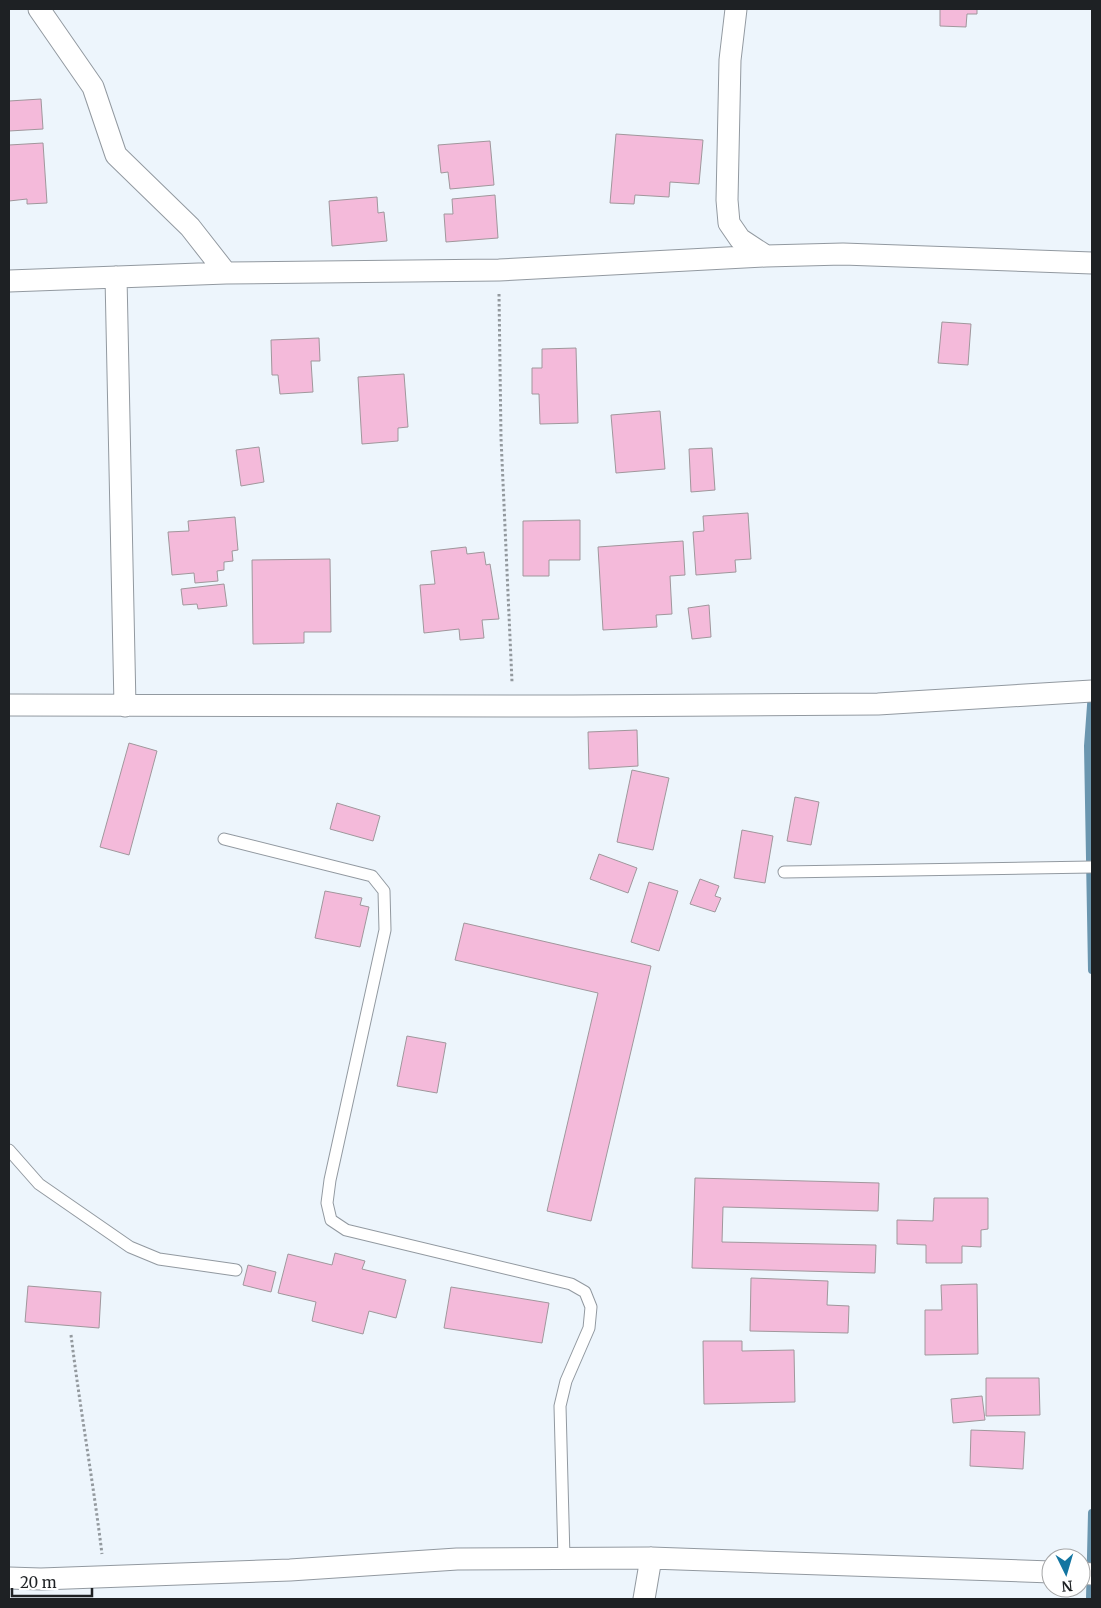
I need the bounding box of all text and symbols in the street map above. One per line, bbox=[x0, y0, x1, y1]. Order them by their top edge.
north arrow bbox=[1041, 1548, 1091, 1598]
scale bar bbox=[12, 1566, 92, 1598]
text: 20 m bbox=[20, 1573, 57, 1592]
text: N bbox=[1061, 1577, 1073, 1595]

